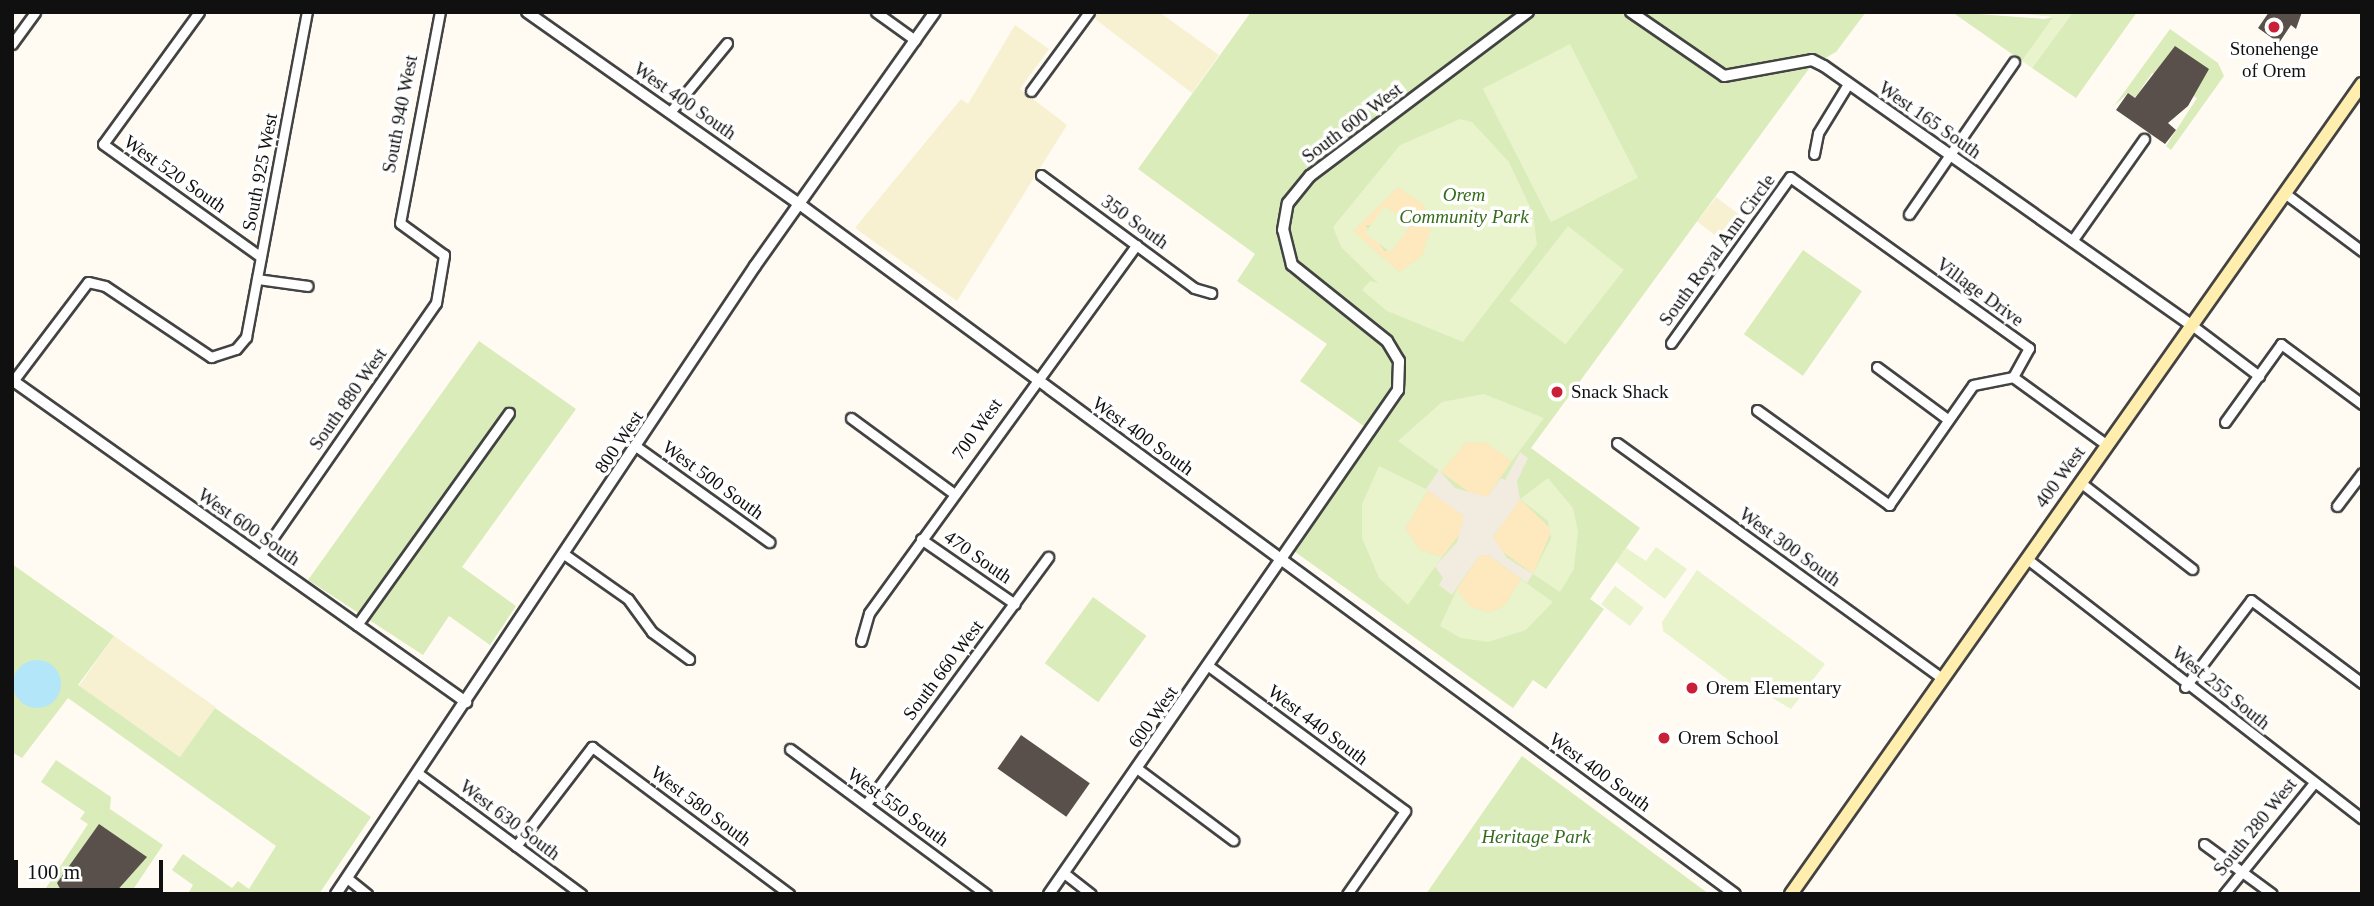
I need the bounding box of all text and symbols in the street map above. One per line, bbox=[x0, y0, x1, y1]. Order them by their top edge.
marker: Stonehenge of Orem bbox=[2266, 19, 2282, 35]
place label: Stonehenge of Orem bbox=[2230, 38, 2318, 82]
street label: South 940 West bbox=[377, 53, 423, 175]
street label: West 400 South bbox=[629, 57, 741, 145]
street label: West 165 South bbox=[1874, 76, 1986, 164]
street label: South 600 West bbox=[1297, 78, 1407, 168]
street label: South 925 West bbox=[237, 111, 283, 233]
street label: West 520 South bbox=[119, 130, 231, 218]
street label: South Royal Ann Circle bbox=[1654, 169, 1780, 331]
park label: Orem Community Park bbox=[1399, 184, 1529, 228]
street label: 350 South bbox=[1097, 190, 1173, 254]
street label: Village Drive bbox=[1932, 253, 2028, 331]
street label: South 880 West bbox=[304, 343, 392, 455]
place label: Snack Shack bbox=[1571, 381, 1669, 403]
marker: Snack Shack bbox=[1549, 384, 1565, 400]
street label: West 400 South bbox=[1088, 392, 1198, 480]
street label: 700 West bbox=[947, 394, 1007, 464]
street label: 800 West bbox=[590, 406, 648, 478]
street label: West 500 South bbox=[658, 436, 768, 524]
street label: 400 West bbox=[2030, 442, 2090, 512]
street label: West 600 South bbox=[193, 483, 305, 571]
street label: West 300 South bbox=[1735, 503, 1845, 591]
street label: 470 South bbox=[940, 525, 1016, 589]
street label: South 660 West bbox=[898, 615, 988, 725]
street label: West 255 South bbox=[2167, 641, 2275, 735]
place label: Orem Elementary bbox=[1706, 677, 1842, 699]
street label: West 440 South bbox=[1263, 680, 1373, 770]
marker: Orem Elementary bbox=[1684, 680, 1700, 696]
street label: 600 West bbox=[1123, 681, 1183, 753]
place label: Orem School bbox=[1678, 727, 1779, 749]
street label: West 400 South bbox=[1545, 728, 1655, 816]
marker: Orem School bbox=[1656, 730, 1672, 746]
street label: West 580 South bbox=[646, 761, 756, 851]
street label: West 550 South bbox=[843, 763, 953, 851]
street label: South 280 West bbox=[2208, 773, 2302, 881]
street label: West 630 South bbox=[455, 775, 565, 865]
park label: Heritage Park bbox=[1481, 826, 1591, 848]
scale bar bbox=[18, 846, 166, 890]
text: 100 m bbox=[27, 860, 80, 884]

